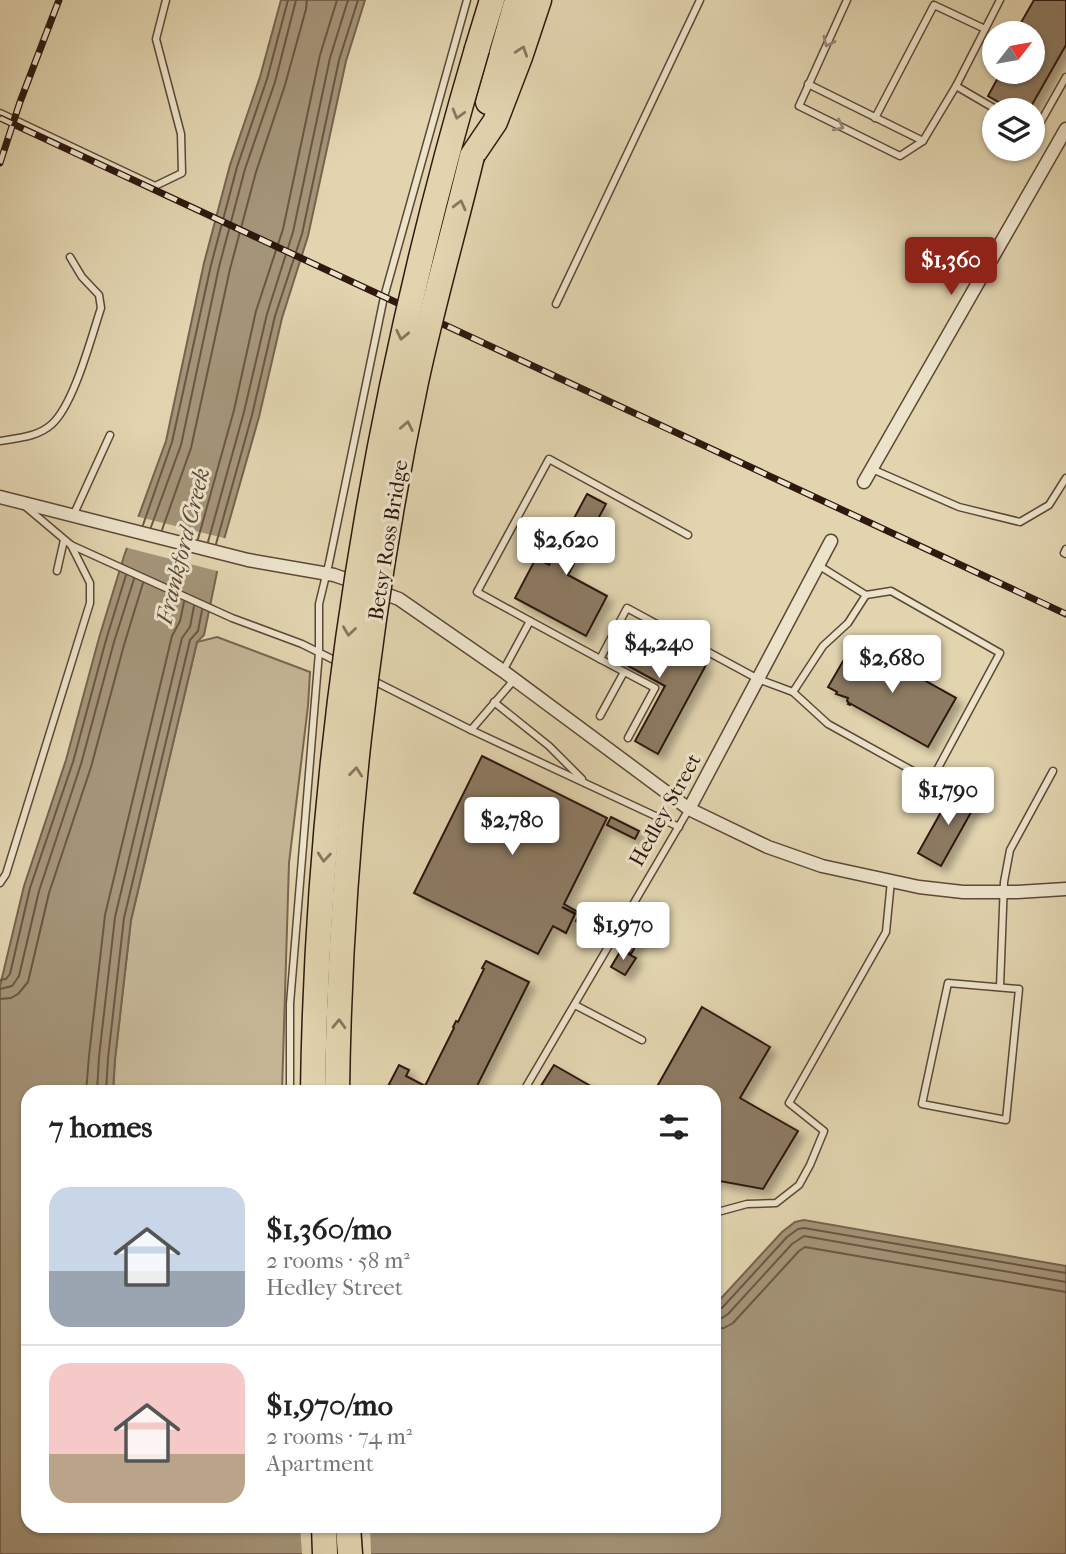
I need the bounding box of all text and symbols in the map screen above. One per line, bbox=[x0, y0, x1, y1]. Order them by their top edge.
north arrow bbox=[982, 21, 1045, 84]
map controls bbox=[982, 21, 1045, 161]
one-way arrow bbox=[822, 35, 836, 47]
one-way arrow bbox=[514, 45, 528, 57]
button: layers bbox=[982, 98, 1045, 161]
one-way arrow bbox=[451, 108, 466, 120]
one-way arrow bbox=[832, 117, 844, 131]
one-way arrow bbox=[452, 199, 466, 211]
pin: $1,360 bbox=[894, 238, 1008, 297]
text: $1,360 bbox=[921, 246, 981, 273]
one-way arrow bbox=[396, 329, 411, 341]
one-way arrow bbox=[399, 420, 414, 432]
street label: Betsy Ross Bridge bbox=[363, 458, 413, 622]
water label: Frankford Creek bbox=[150, 465, 215, 628]
pin: $2,620 bbox=[509, 518, 623, 577]
text: $2,620 bbox=[533, 526, 599, 553]
pin: $4,240 bbox=[602, 620, 716, 680]
one-way arrow bbox=[342, 625, 357, 637]
text: $4,240 bbox=[624, 629, 694, 656]
pin: $2,680 bbox=[835, 636, 949, 695]
text: $2,680 bbox=[859, 644, 925, 671]
street label: Hedley Street bbox=[624, 749, 706, 870]
one-way arrow bbox=[348, 767, 363, 778]
pin: $1,790 bbox=[891, 768, 1005, 827]
text: $1,790 bbox=[918, 776, 978, 803]
pin: $2,780 bbox=[455, 798, 569, 857]
text: $2,780 bbox=[480, 806, 544, 833]
one-way arrow bbox=[317, 852, 332, 863]
pin: $1,970 bbox=[566, 902, 680, 962]
text: $1,970 bbox=[593, 911, 653, 938]
one-way arrow bbox=[331, 1018, 346, 1029]
icon: filters bbox=[655, 1108, 693, 1146]
text: 7 homes bbox=[49, 1110, 152, 1145]
text: $1,360/mo bbox=[266, 1212, 392, 1247]
icon: home bbox=[105, 1215, 189, 1299]
text: 2 rooms · 58 m² bbox=[266, 1247, 410, 1274]
text: Hedley Street bbox=[266, 1274, 403, 1301]
text: $1,970/mo bbox=[266, 1388, 393, 1423]
icon: home bbox=[105, 1391, 189, 1475]
text: 2 rooms · 74 m² bbox=[266, 1423, 412, 1450]
text: Apartment bbox=[266, 1450, 374, 1477]

